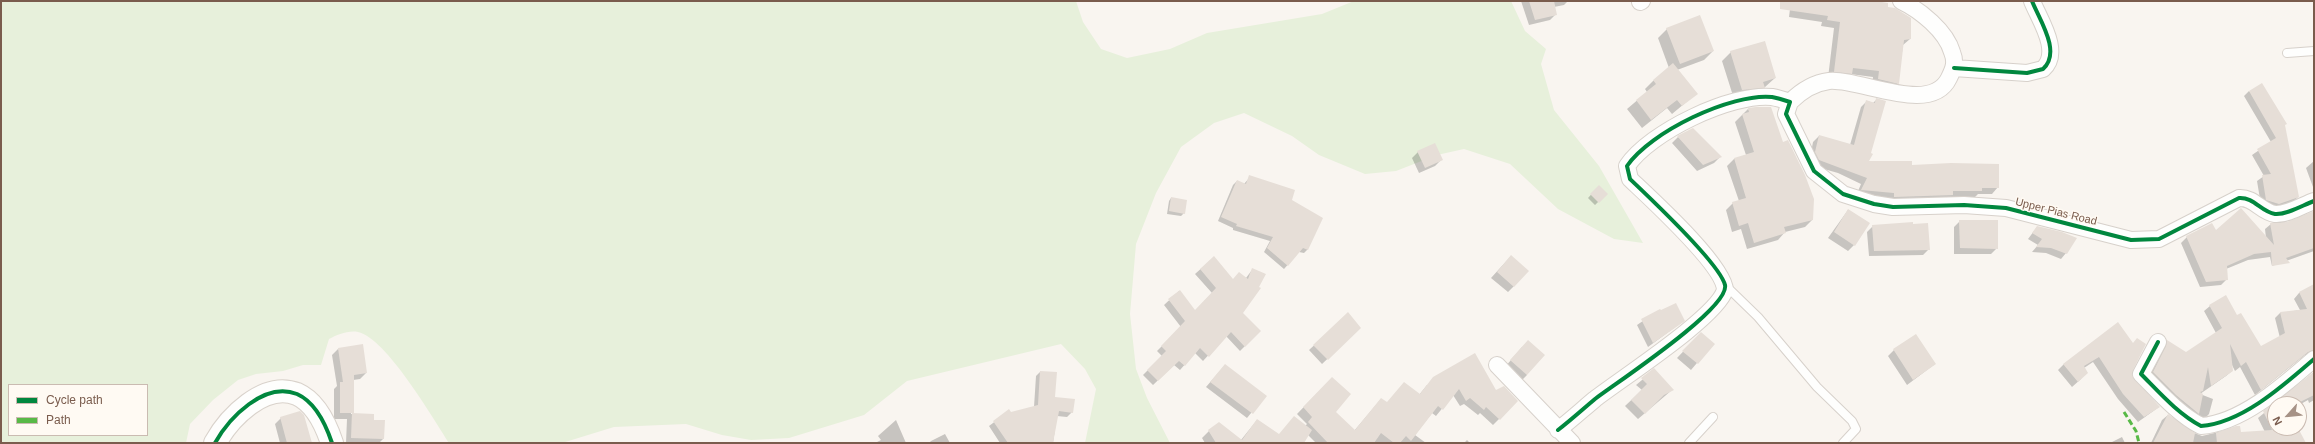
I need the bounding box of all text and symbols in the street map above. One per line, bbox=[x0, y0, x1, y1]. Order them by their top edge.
street label: Upper Pias Road bbox=[2014, 195, 2098, 229]
legend bbox=[8, 384, 148, 436]
text: Cycle path bbox=[46, 393, 103, 407]
north arrow bbox=[2267, 396, 2307, 436]
text: Path bbox=[46, 413, 71, 427]
text: N bbox=[2270, 415, 2284, 427]

